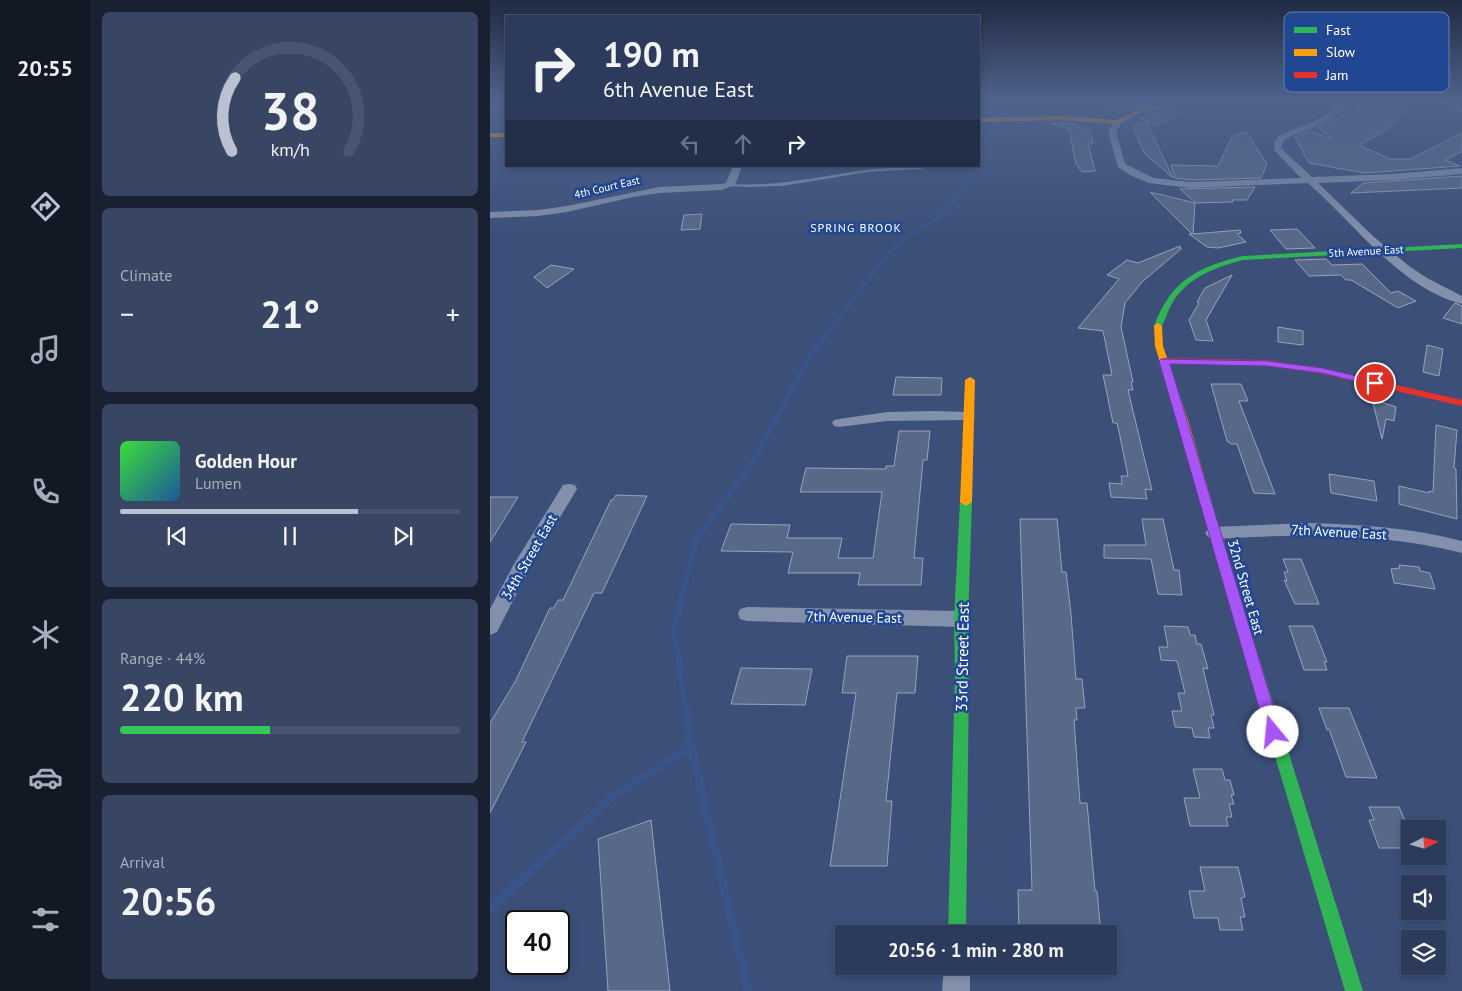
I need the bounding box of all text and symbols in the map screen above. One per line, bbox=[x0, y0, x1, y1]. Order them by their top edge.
legend bbox=[1284, 12, 1449, 92]
text: Fast bbox=[1326, 21, 1351, 39]
text: 190 m bbox=[603, 31, 700, 77]
icon: right bbox=[520, 35, 585, 100]
text: Slow bbox=[1326, 43, 1356, 61]
text: 20:55 bbox=[17, 54, 73, 82]
text: Jam bbox=[1325, 66, 1348, 84]
text: 6th Avenue East bbox=[603, 75, 754, 103]
text: 38 bbox=[261, 77, 319, 144]
icon: left bbox=[676, 130, 704, 158]
icon: ahead bbox=[729, 130, 757, 158]
icon: right bbox=[782, 130, 810, 158]
text: km/h bbox=[270, 138, 310, 161]
street label: 4th Court East bbox=[573, 173, 641, 201]
icon: directions bbox=[28, 189, 63, 224]
district label: SPRING BROOK bbox=[810, 220, 902, 235]
street label: 5th Avenue East bbox=[1328, 242, 1404, 260]
text: Climate bbox=[120, 265, 172, 285]
text: 21° bbox=[260, 289, 320, 338]
text: − bbox=[120, 295, 134, 332]
text: + bbox=[446, 295, 460, 332]
icon: music bbox=[28, 332, 63, 367]
pin bbox=[1354, 362, 1396, 404]
icon: arrive bbox=[1361, 369, 1389, 397]
text: Golden Hour bbox=[195, 449, 297, 473]
text: Lumen bbox=[195, 473, 241, 493]
icon: phone bbox=[28, 474, 63, 509]
street label: 34th Street East bbox=[497, 511, 561, 603]
street label: 7th Avenue East bbox=[1291, 521, 1387, 544]
icon: previous bbox=[163, 522, 191, 550]
icon: pause bbox=[276, 522, 304, 550]
icon: next bbox=[389, 522, 417, 550]
street label: 32nd Street East bbox=[1224, 537, 1268, 637]
street label: 33rd Street East bbox=[951, 601, 973, 712]
street label: 7th Avenue East bbox=[806, 607, 902, 627]
icon: climate bbox=[28, 617, 63, 652]
text: Range · 44% bbox=[120, 648, 205, 668]
text: 220 km bbox=[120, 672, 244, 721]
position arrow bbox=[1246, 705, 1298, 757]
icon: car bbox=[28, 760, 63, 795]
north arrow bbox=[1401, 820, 1446, 865]
map controls bbox=[1401, 820, 1446, 975]
text: Arrival bbox=[120, 852, 165, 872]
button: sound bbox=[1401, 875, 1446, 920]
text: 20:56 bbox=[120, 876, 216, 925]
icon: filters bbox=[28, 902, 63, 937]
speed limit sign: 40 bbox=[505, 910, 570, 975]
button: layers bbox=[1401, 930, 1446, 975]
text: 20:56 · 1 min · 280 m bbox=[888, 938, 1064, 962]

